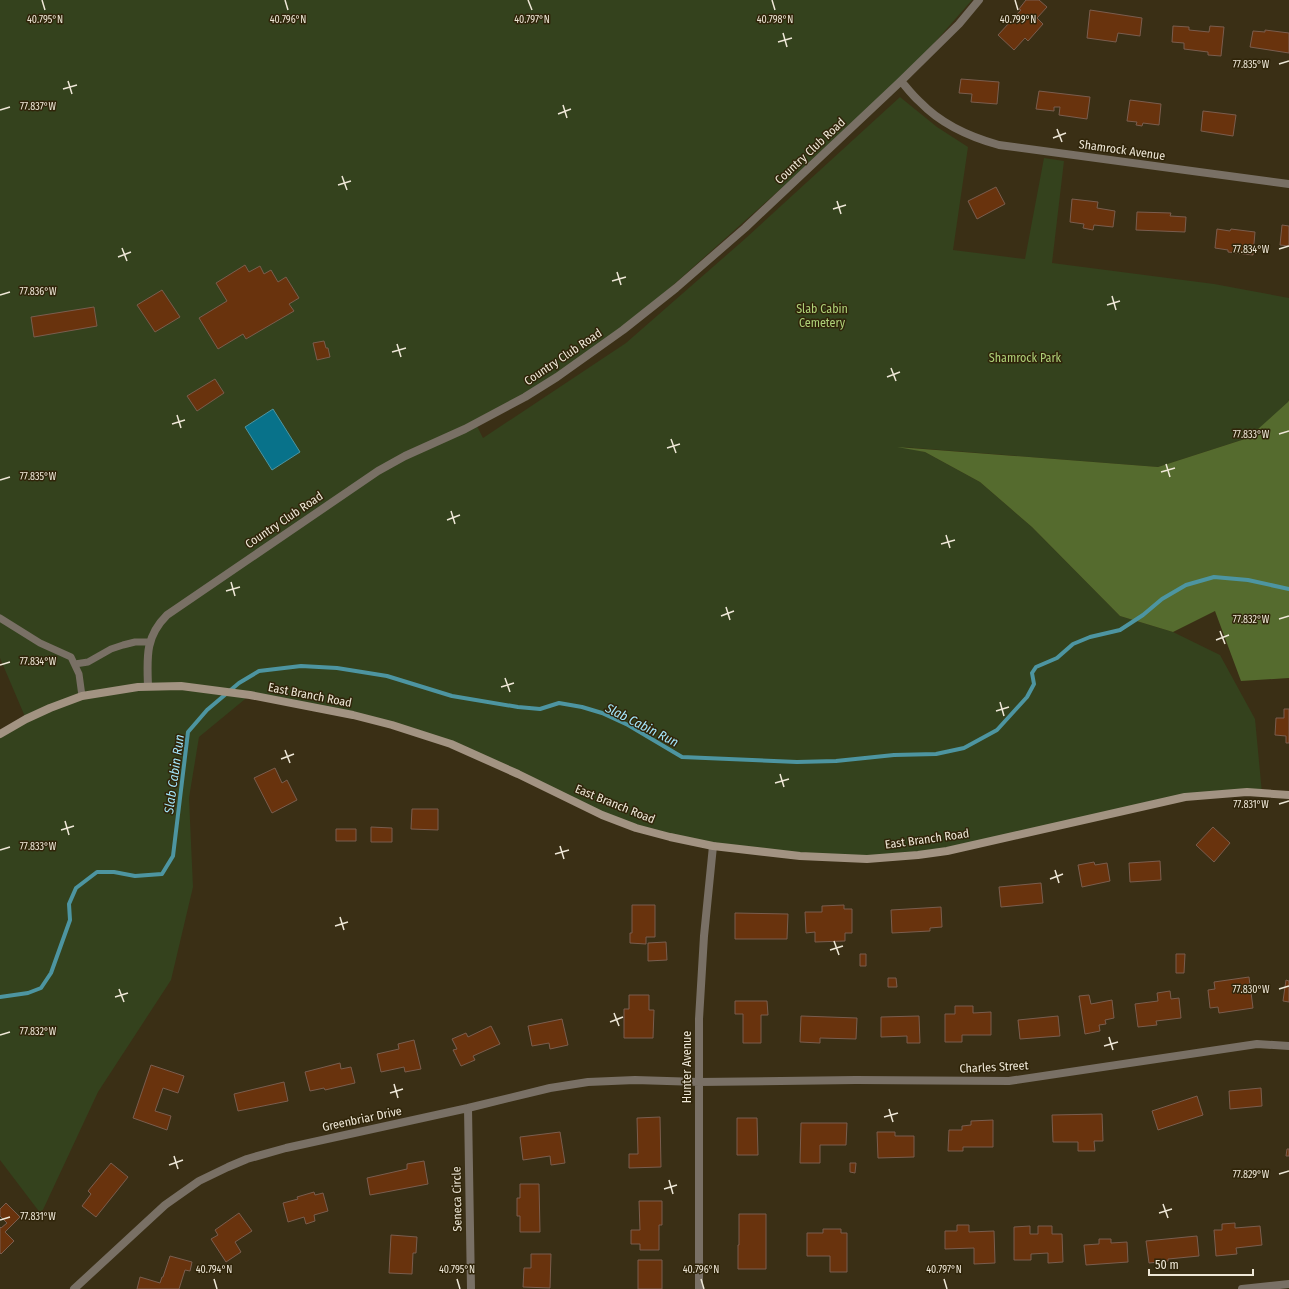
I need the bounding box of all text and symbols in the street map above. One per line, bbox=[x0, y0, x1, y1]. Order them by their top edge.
text: 40.795°N bbox=[27, 14, 63, 26]
text: 40.796°N bbox=[270, 14, 306, 26]
text: 40.797°N bbox=[514, 14, 550, 26]
text: 40.798°N bbox=[757, 14, 793, 26]
text: 40.799°N bbox=[1000, 14, 1036, 26]
text: 77.835°W bbox=[1233, 59, 1270, 71]
text: 77.837°W bbox=[20, 101, 57, 113]
street label: Country Club Road bbox=[772, 115, 848, 187]
street label: Shamrock Avenue bbox=[1078, 137, 1166, 163]
text: 77.834°W bbox=[1233, 244, 1270, 256]
text: 77.836°W bbox=[20, 286, 57, 298]
park label: Slab Cabin Cemetery bbox=[796, 302, 848, 330]
street label: Country Club Road bbox=[522, 326, 604, 388]
park label: Shamrock Park bbox=[989, 351, 1062, 365]
text: 77.833°W bbox=[1233, 429, 1270, 441]
text: 77.835°W bbox=[20, 471, 57, 483]
street label: Country Club Road bbox=[243, 489, 325, 551]
text: 77.832°W bbox=[1233, 614, 1270, 626]
text: 77.834°W bbox=[20, 656, 57, 668]
street label: East Branch Road bbox=[267, 680, 353, 710]
water label: Slab Cabin Run bbox=[602, 700, 681, 750]
water label: Slab Cabin Run bbox=[161, 733, 187, 816]
street label: East Branch Road bbox=[573, 782, 657, 826]
text: 77.831°W bbox=[1233, 799, 1269, 811]
street label: East Branch Road bbox=[884, 826, 970, 852]
text: 77.833°W bbox=[20, 841, 57, 853]
text: 77.830°W bbox=[1232, 984, 1270, 996]
text: 77.832°W bbox=[20, 1026, 57, 1038]
street label: Hunter Avenue bbox=[680, 1031, 694, 1103]
street label: Charles Street bbox=[959, 1058, 1029, 1076]
street label: Greenbriar Drive bbox=[321, 1104, 403, 1134]
street label: Seneca Circle bbox=[449, 1166, 465, 1232]
text: 77.829°W bbox=[1233, 1169, 1270, 1181]
text: 77.831°W bbox=[20, 1211, 56, 1223]
scale bar bbox=[1149, 1251, 1253, 1277]
text: 50 m bbox=[1155, 1258, 1179, 1272]
text: 40.794°N bbox=[196, 1264, 232, 1276]
text: 40.795°N bbox=[439, 1264, 475, 1276]
text: 40.796°N bbox=[683, 1264, 719, 1276]
text: 40.797°N bbox=[926, 1264, 962, 1276]

